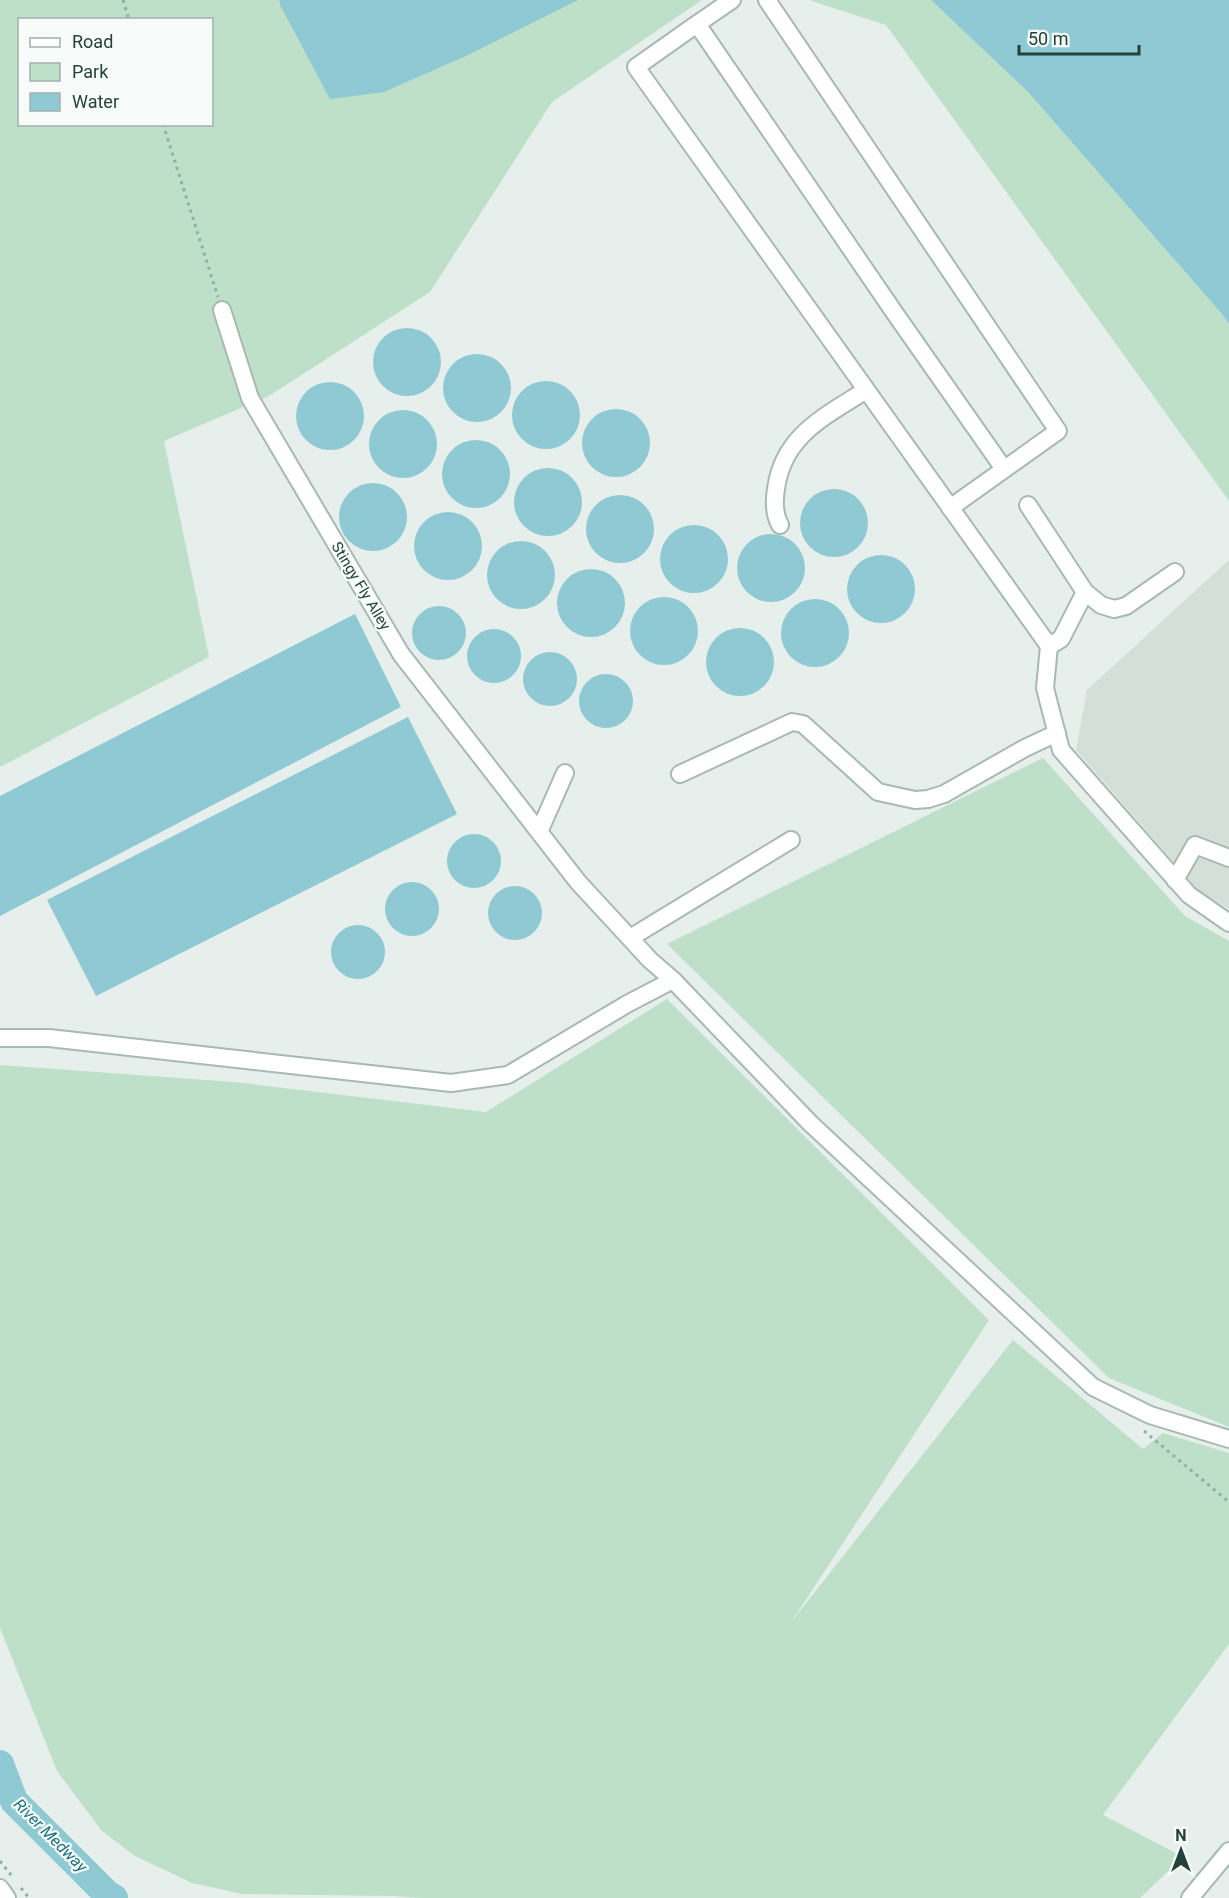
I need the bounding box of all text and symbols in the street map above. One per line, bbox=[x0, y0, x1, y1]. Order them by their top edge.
legend bbox=[18, 18, 213, 126]
scale bar bbox=[1019, 18, 1139, 56]
text: 50 m bbox=[1028, 28, 1068, 49]
text: Road bbox=[72, 31, 113, 52]
text: Park bbox=[72, 61, 109, 82]
text: Water bbox=[72, 91, 119, 112]
street label: Stingy Fly Alley bbox=[328, 539, 394, 633]
water label: River Medway bbox=[10, 1795, 92, 1876]
north arrow bbox=[1151, 1820, 1211, 1880]
text: N bbox=[1175, 1826, 1187, 1845]

